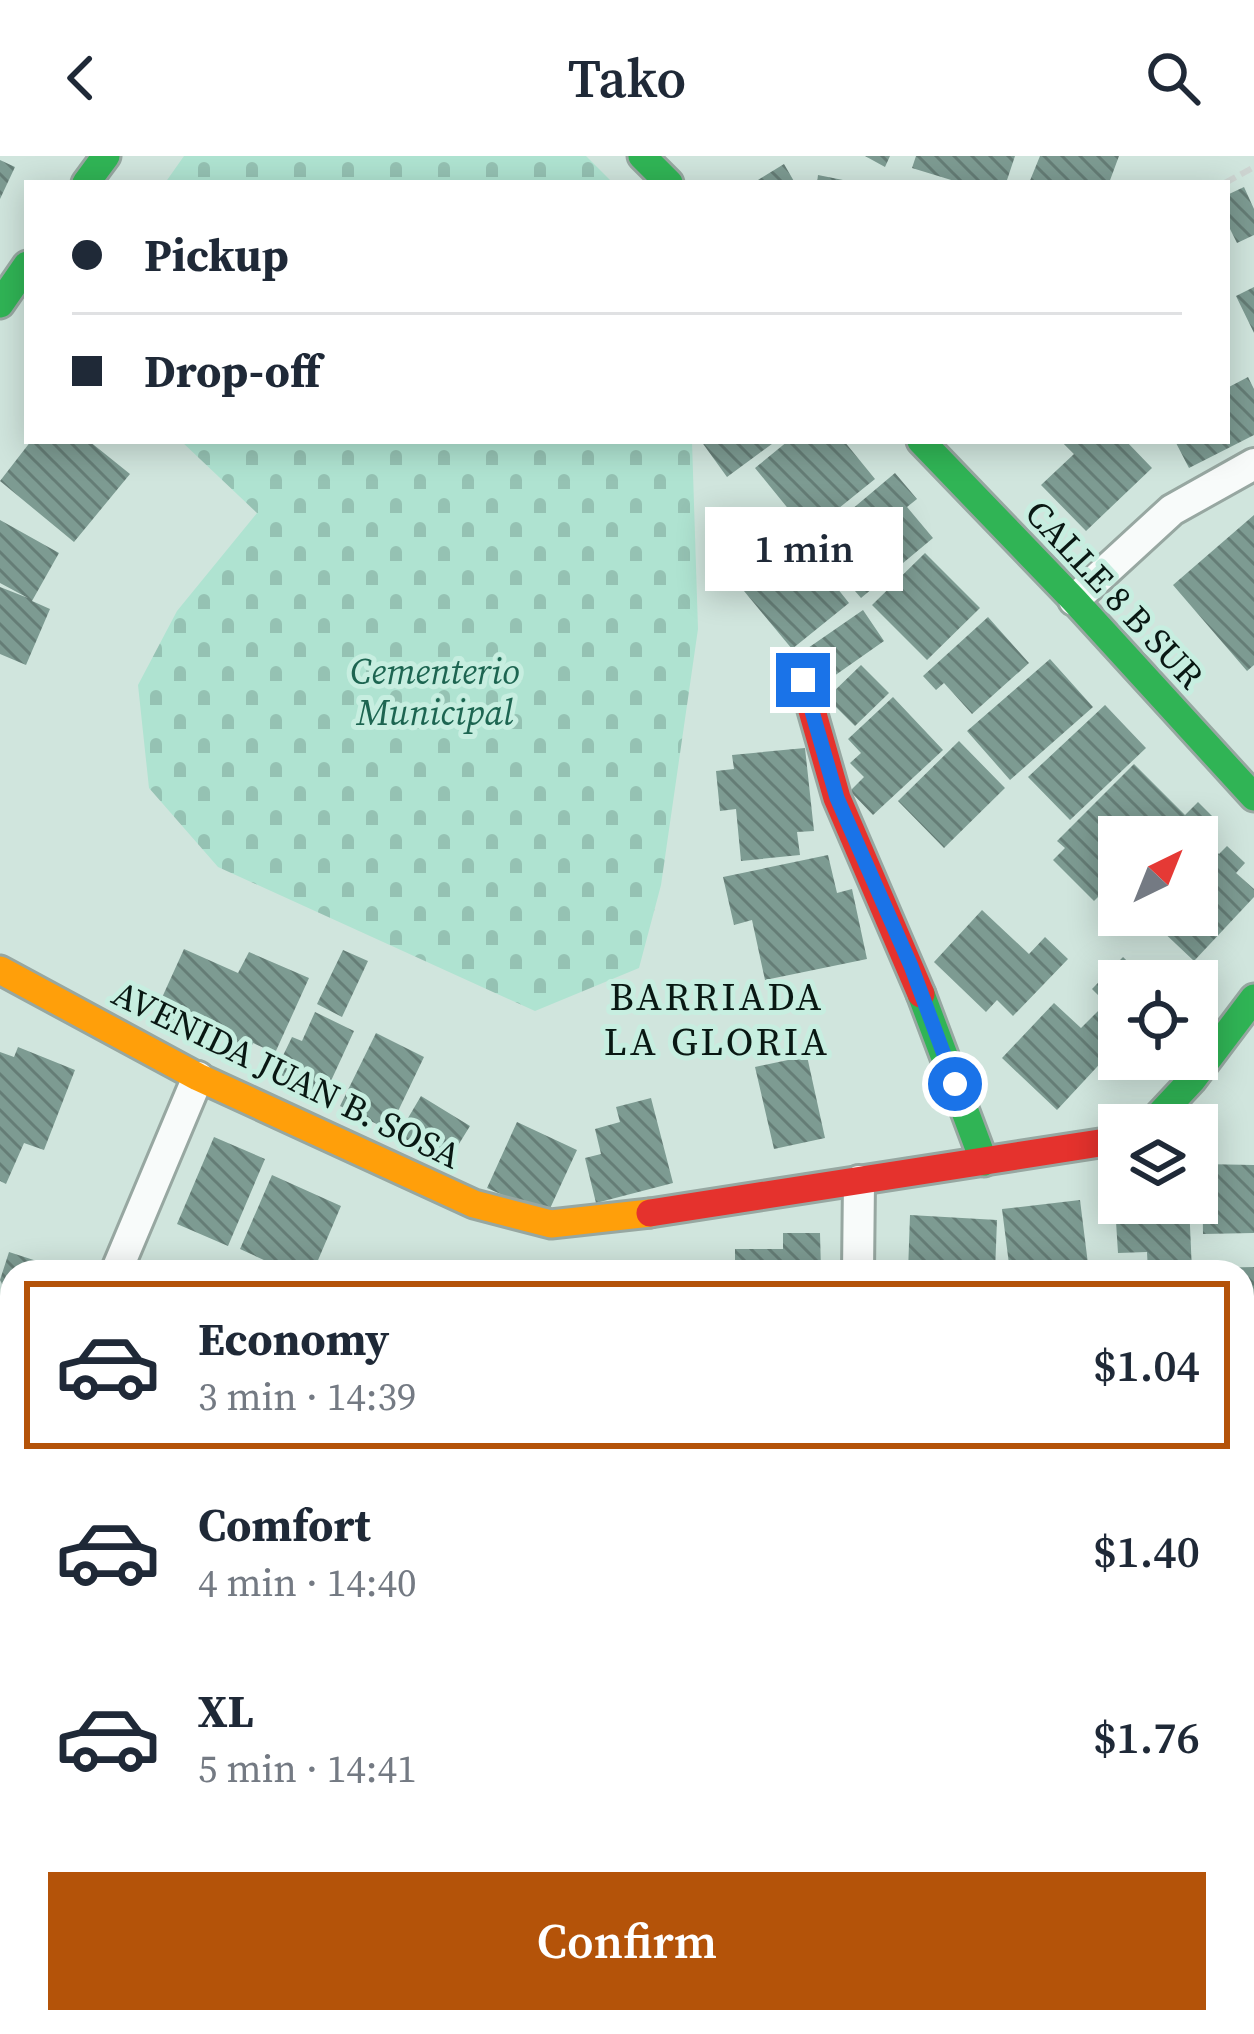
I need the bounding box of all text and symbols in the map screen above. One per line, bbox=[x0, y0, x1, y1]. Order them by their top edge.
text: Tako bbox=[568, 41, 686, 115]
icon: back bbox=[48, 45, 114, 111]
icon: search bbox=[1140, 45, 1206, 111]
text: Pickup bbox=[144, 224, 289, 286]
text: Drop-off bbox=[144, 340, 320, 402]
street label: CALLE 8 B SUR bbox=[1014, 489, 1215, 699]
callout: 1 min bbox=[704, 506, 902, 590]
text: 1 min bbox=[754, 522, 854, 575]
park label: Cementerio Municipal bbox=[350, 647, 520, 737]
route end bbox=[776, 653, 830, 707]
north arrow bbox=[1098, 816, 1218, 936]
map controls bbox=[1098, 816, 1218, 1224]
button: locate bbox=[1098, 960, 1218, 1080]
street label: AVENIDA JUAN B. SOSA bbox=[104, 969, 469, 1180]
district label: BARRIADA LA GLORIA bbox=[604, 970, 830, 1068]
route start bbox=[928, 1057, 982, 1111]
button: layers bbox=[1098, 1104, 1218, 1224]
text: Economy bbox=[198, 1308, 389, 1370]
icon: car bbox=[54, 1311, 162, 1419]
text: $1.04 bbox=[1093, 1334, 1200, 1396]
text: 3 min · 14:39 bbox=[198, 1370, 417, 1423]
text: Comfort bbox=[198, 1494, 371, 1556]
icon: car bbox=[54, 1497, 162, 1605]
text: $1.40 bbox=[1093, 1520, 1200, 1582]
text: 4 min · 14:40 bbox=[198, 1556, 417, 1609]
text: XL bbox=[198, 1680, 254, 1742]
icon: car bbox=[54, 1683, 162, 1791]
text: $1.76 bbox=[1093, 1706, 1200, 1768]
text: 5 min · 14:41 bbox=[198, 1742, 417, 1795]
button: Confirm bbox=[48, 1872, 1206, 2010]

